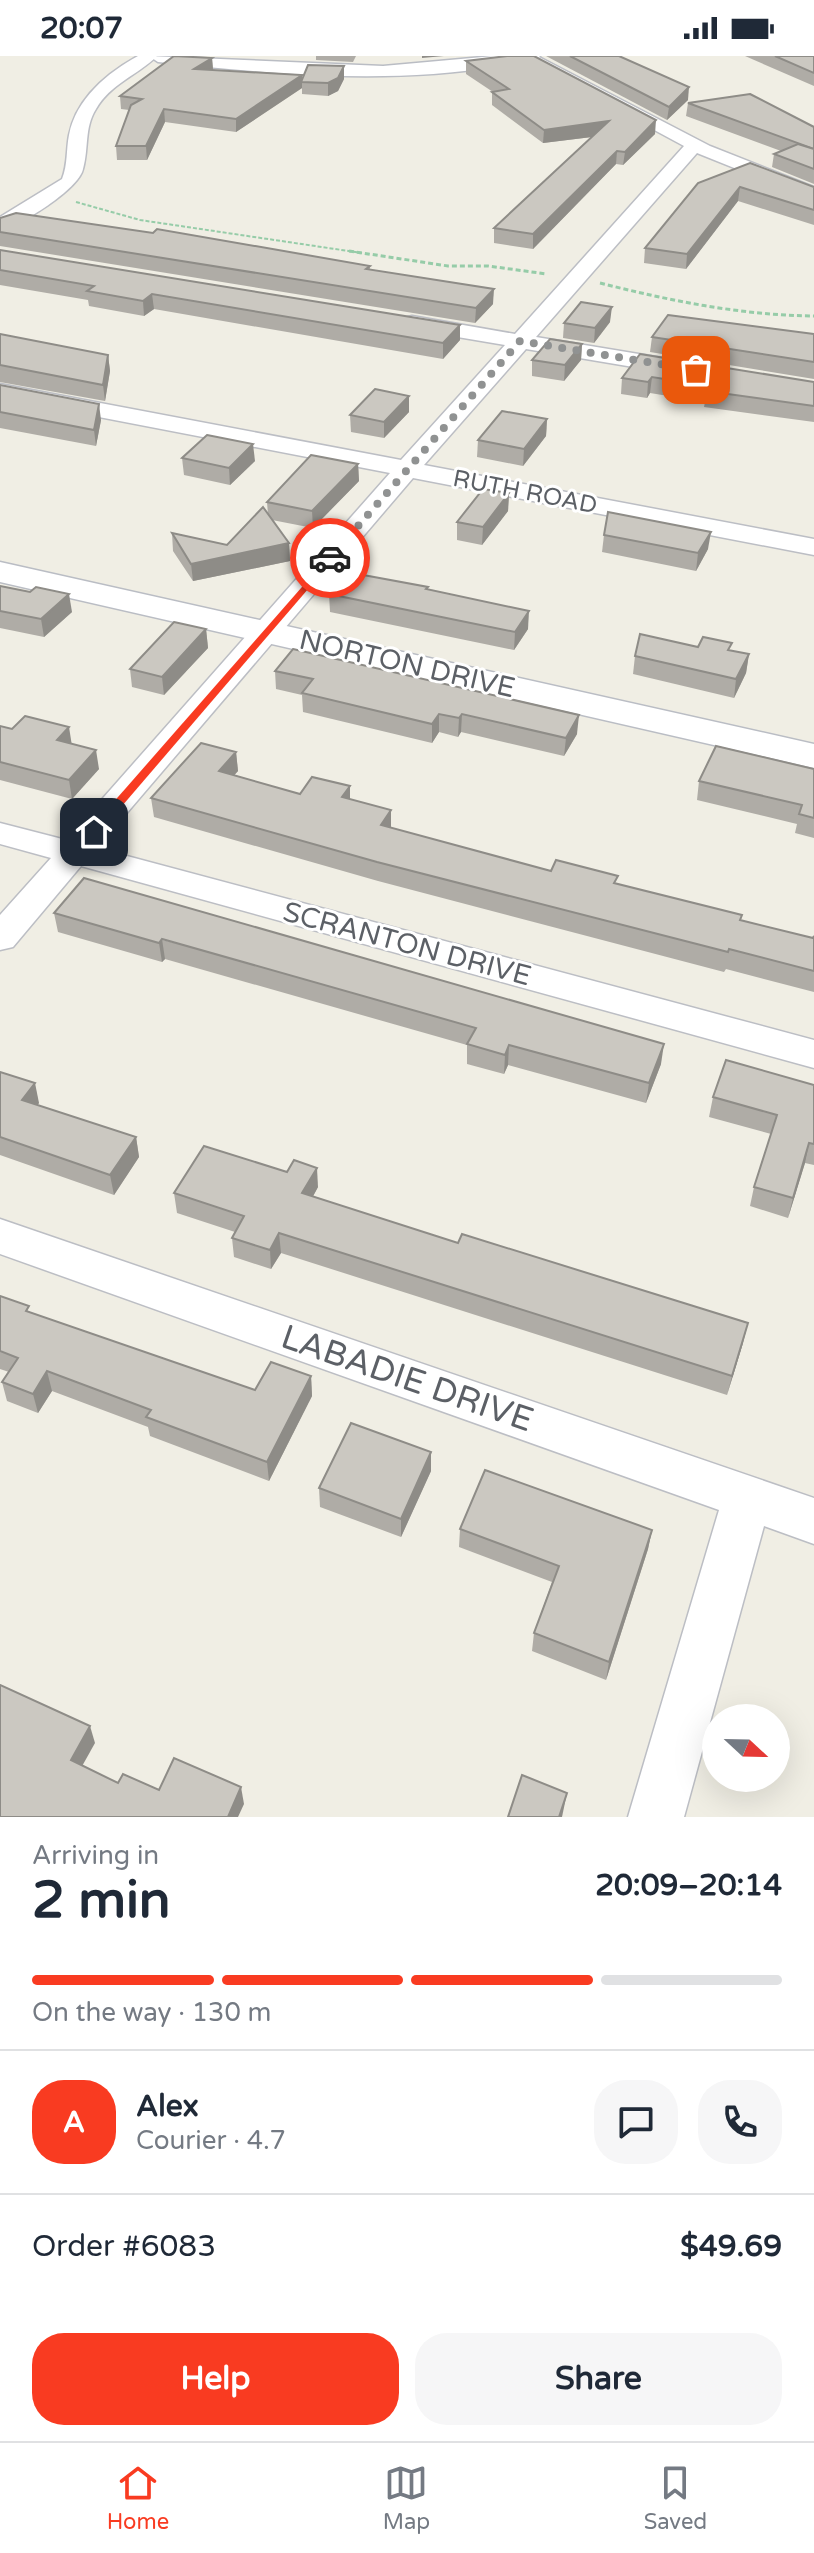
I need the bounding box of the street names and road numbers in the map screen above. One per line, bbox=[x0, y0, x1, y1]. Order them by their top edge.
street label: RUTH ROAD bbox=[450, 464, 600, 520]
street label: NORTON DRIVE bbox=[296, 623, 518, 705]
street label: SCRANTON DRIVE bbox=[279, 895, 535, 993]
street label: LABADIE DRIVE bbox=[276, 1317, 538, 1441]

